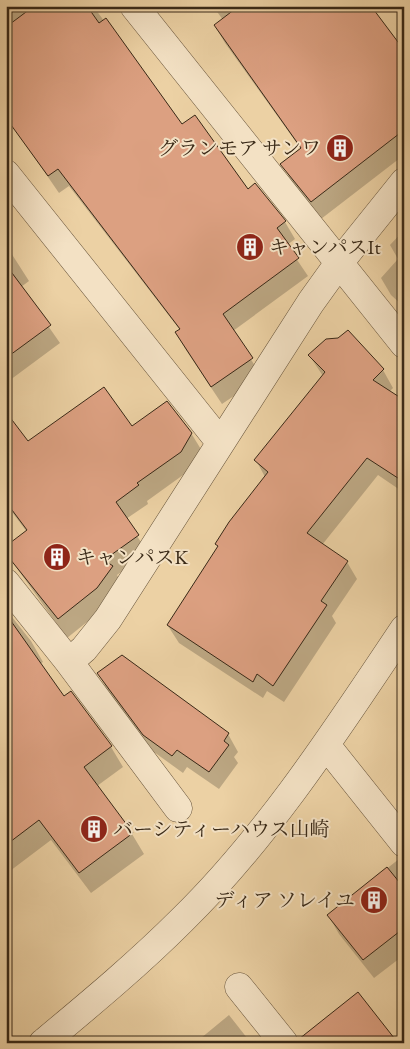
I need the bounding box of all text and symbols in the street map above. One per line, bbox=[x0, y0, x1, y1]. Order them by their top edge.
building icon: グランモア サンワ bbox=[325, 133, 355, 163]
place label: グランモア サンワ bbox=[158, 135, 321, 161]
building icon: キャンパスIt bbox=[235, 232, 265, 262]
place label: キャンパスIt bbox=[269, 234, 381, 260]
building icon: キャンパスK bbox=[42, 542, 72, 572]
place label: キャンパスK bbox=[76, 544, 189, 570]
building icon: バーシティーハウス山崎 bbox=[79, 814, 109, 844]
place label: バーシティーハウス山崎 bbox=[113, 816, 329, 842]
building icon: ディア ソレイユ bbox=[359, 885, 389, 915]
place label: ディア ソレイユ bbox=[214, 887, 355, 913]

